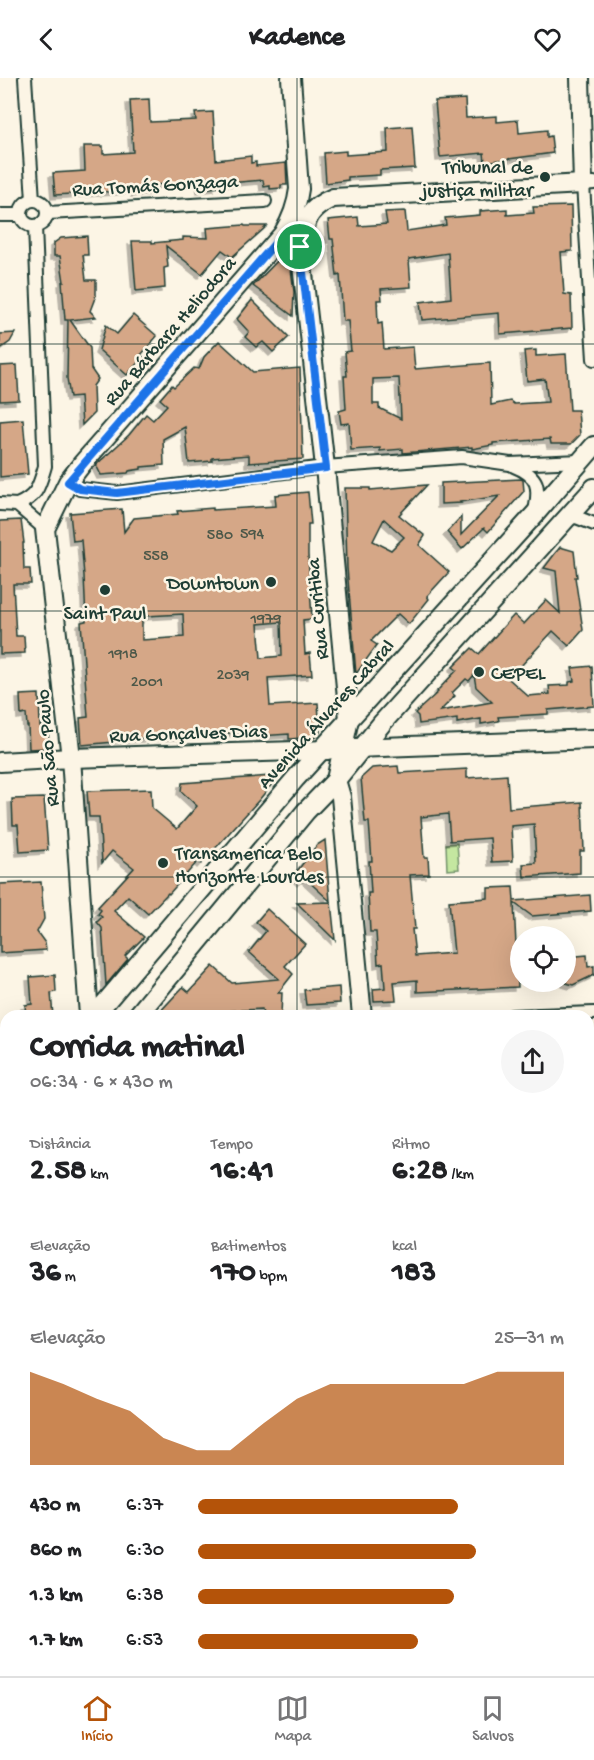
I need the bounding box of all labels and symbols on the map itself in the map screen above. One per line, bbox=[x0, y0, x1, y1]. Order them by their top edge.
place label: Tribunal de justiça militar bbox=[419, 158, 535, 204]
marker: Tribunal de justiça militar bbox=[538, 170, 552, 184]
street label: Rua Tomás Gonzaga bbox=[72, 172, 240, 203]
pin bbox=[274, 221, 325, 272]
street label: Rua Bárbara Heliodora bbox=[101, 252, 243, 411]
house number: 594 bbox=[240, 526, 264, 545]
house number: 580 bbox=[207, 527, 233, 546]
house number: 558 bbox=[143, 548, 169, 567]
street label: Rua Curitiba bbox=[304, 556, 335, 660]
place label: Downtown bbox=[165, 574, 259, 597]
marker: Downtown bbox=[264, 575, 278, 589]
marker: Saint Paul bbox=[98, 583, 112, 597]
place label: Saint Paul bbox=[63, 604, 147, 627]
house number: 1979 bbox=[250, 611, 281, 630]
street label: Avenida Álvares Cabral bbox=[253, 635, 401, 795]
house number: 1918 bbox=[107, 646, 138, 665]
place label: CEPEL bbox=[491, 664, 546, 687]
marker: CEPEL bbox=[472, 665, 486, 679]
house number: 2039 bbox=[216, 667, 250, 686]
house number: 2001 bbox=[131, 674, 163, 693]
street label: Rua São Paulo bbox=[33, 688, 66, 807]
street label: Rua Gonçalves Dias bbox=[109, 721, 268, 750]
place label: Transamerica Belo Horizonte Lourdes bbox=[174, 844, 324, 890]
marker: Transamerica Belo Horizonte Lourdes bbox=[156, 856, 170, 870]

